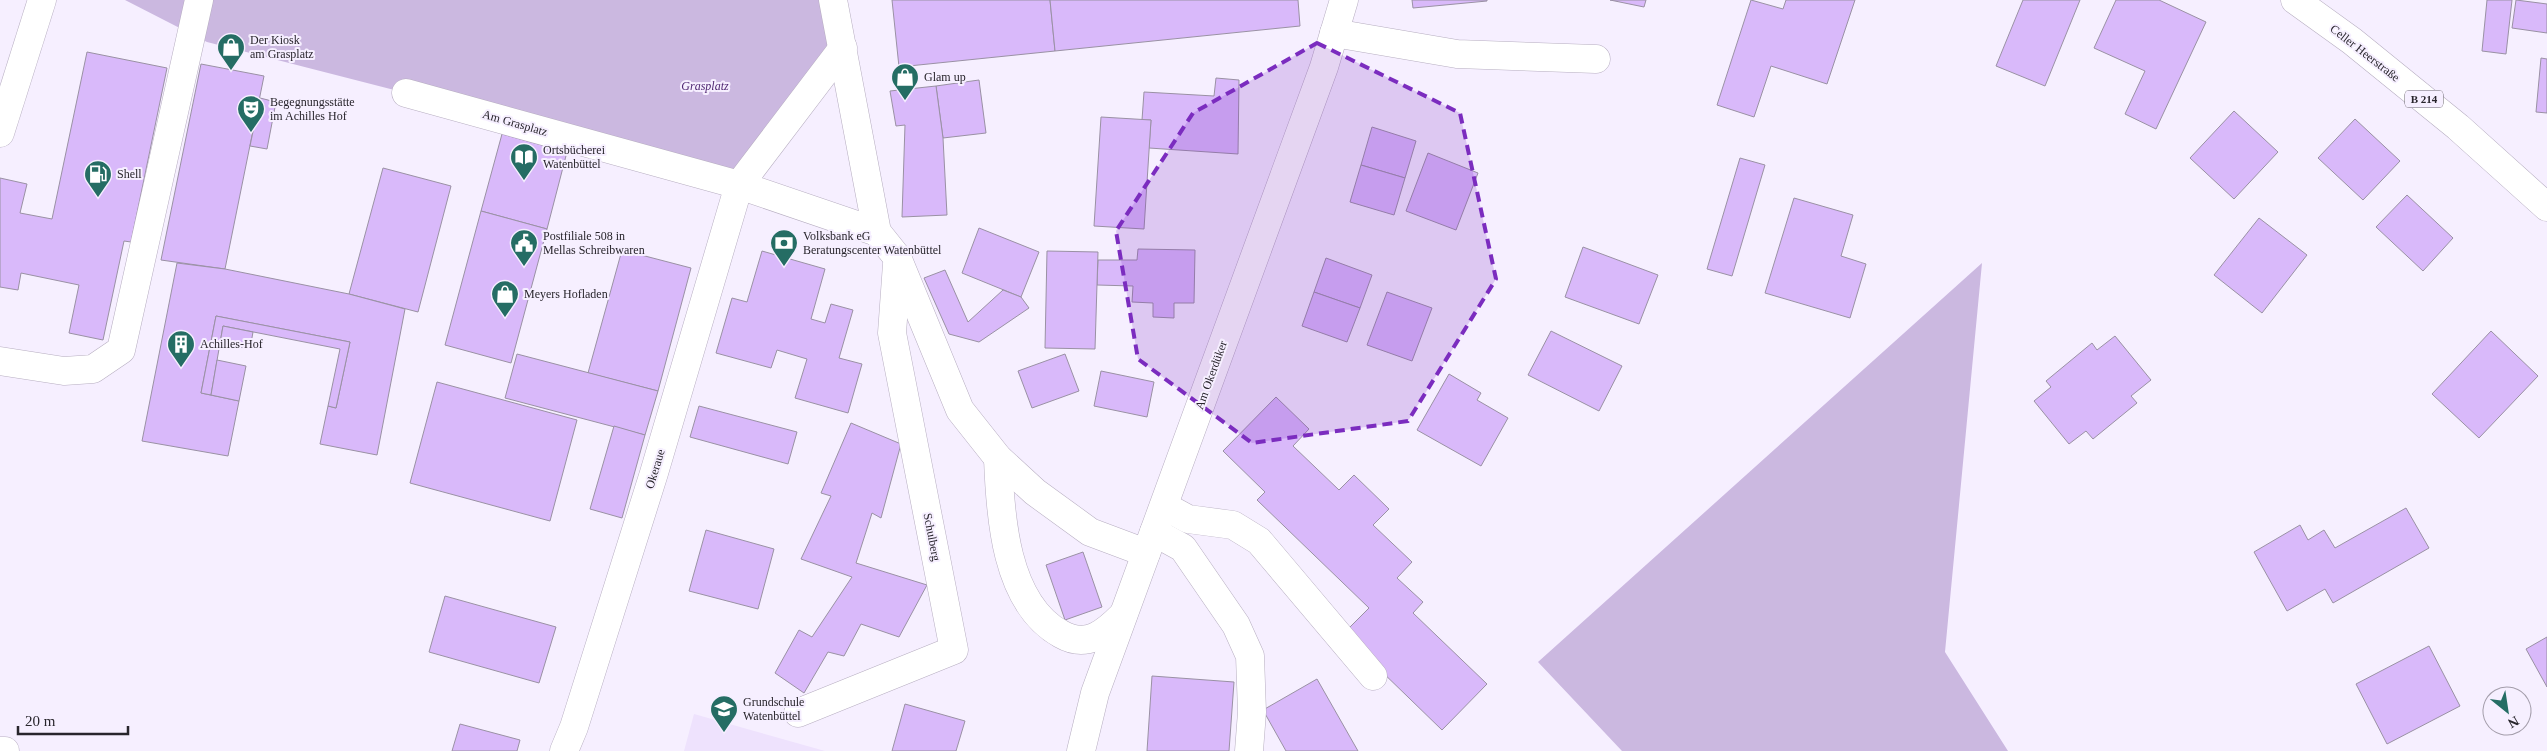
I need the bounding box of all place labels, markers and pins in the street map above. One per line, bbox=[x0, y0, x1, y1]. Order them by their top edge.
shop icon: Der Kiosk am Grasplatz bbox=[216, 32, 246, 71]
place label: Der Kiosk am Grasplatz bbox=[250, 33, 314, 61]
shop icon: Glam up bbox=[890, 62, 920, 101]
place label: Glam up bbox=[924, 70, 966, 84]
theatre icon: Begegnungsstätte im Achilles Hof bbox=[236, 94, 266, 133]
place label: Begegnungsstätte im Achilles Hof bbox=[270, 95, 355, 123]
library icon: Ortsbücherei Watenbüttel bbox=[509, 142, 539, 181]
place label: Ortsbücherei Watenbüttel bbox=[543, 143, 606, 171]
fuel station icon: Shell bbox=[83, 159, 113, 198]
place label: Shell bbox=[117, 167, 142, 181]
public building icon: Postfiliale 508 in Mellas Schreibwaren bbox=[509, 228, 539, 267]
bank icon: Volksbank eG Beratungscenter Watenbüttel bbox=[769, 228, 799, 267]
place label: Postfiliale 508 in Mellas Schreibwaren bbox=[543, 229, 645, 257]
place label: Volksbank eG Beratungscenter Watenbüttel bbox=[803, 229, 942, 257]
shop icon: Meyers Hofladen bbox=[490, 279, 520, 318]
place label: Meyers Hofladen bbox=[524, 287, 608, 301]
building icon: Achilles-Hof bbox=[166, 329, 196, 368]
place label: Achilles-Hof bbox=[200, 337, 263, 351]
school or university icon: Grundschule Watenbüttel bbox=[709, 694, 739, 733]
place label: Grundschule Watenbüttel bbox=[743, 695, 804, 723]

